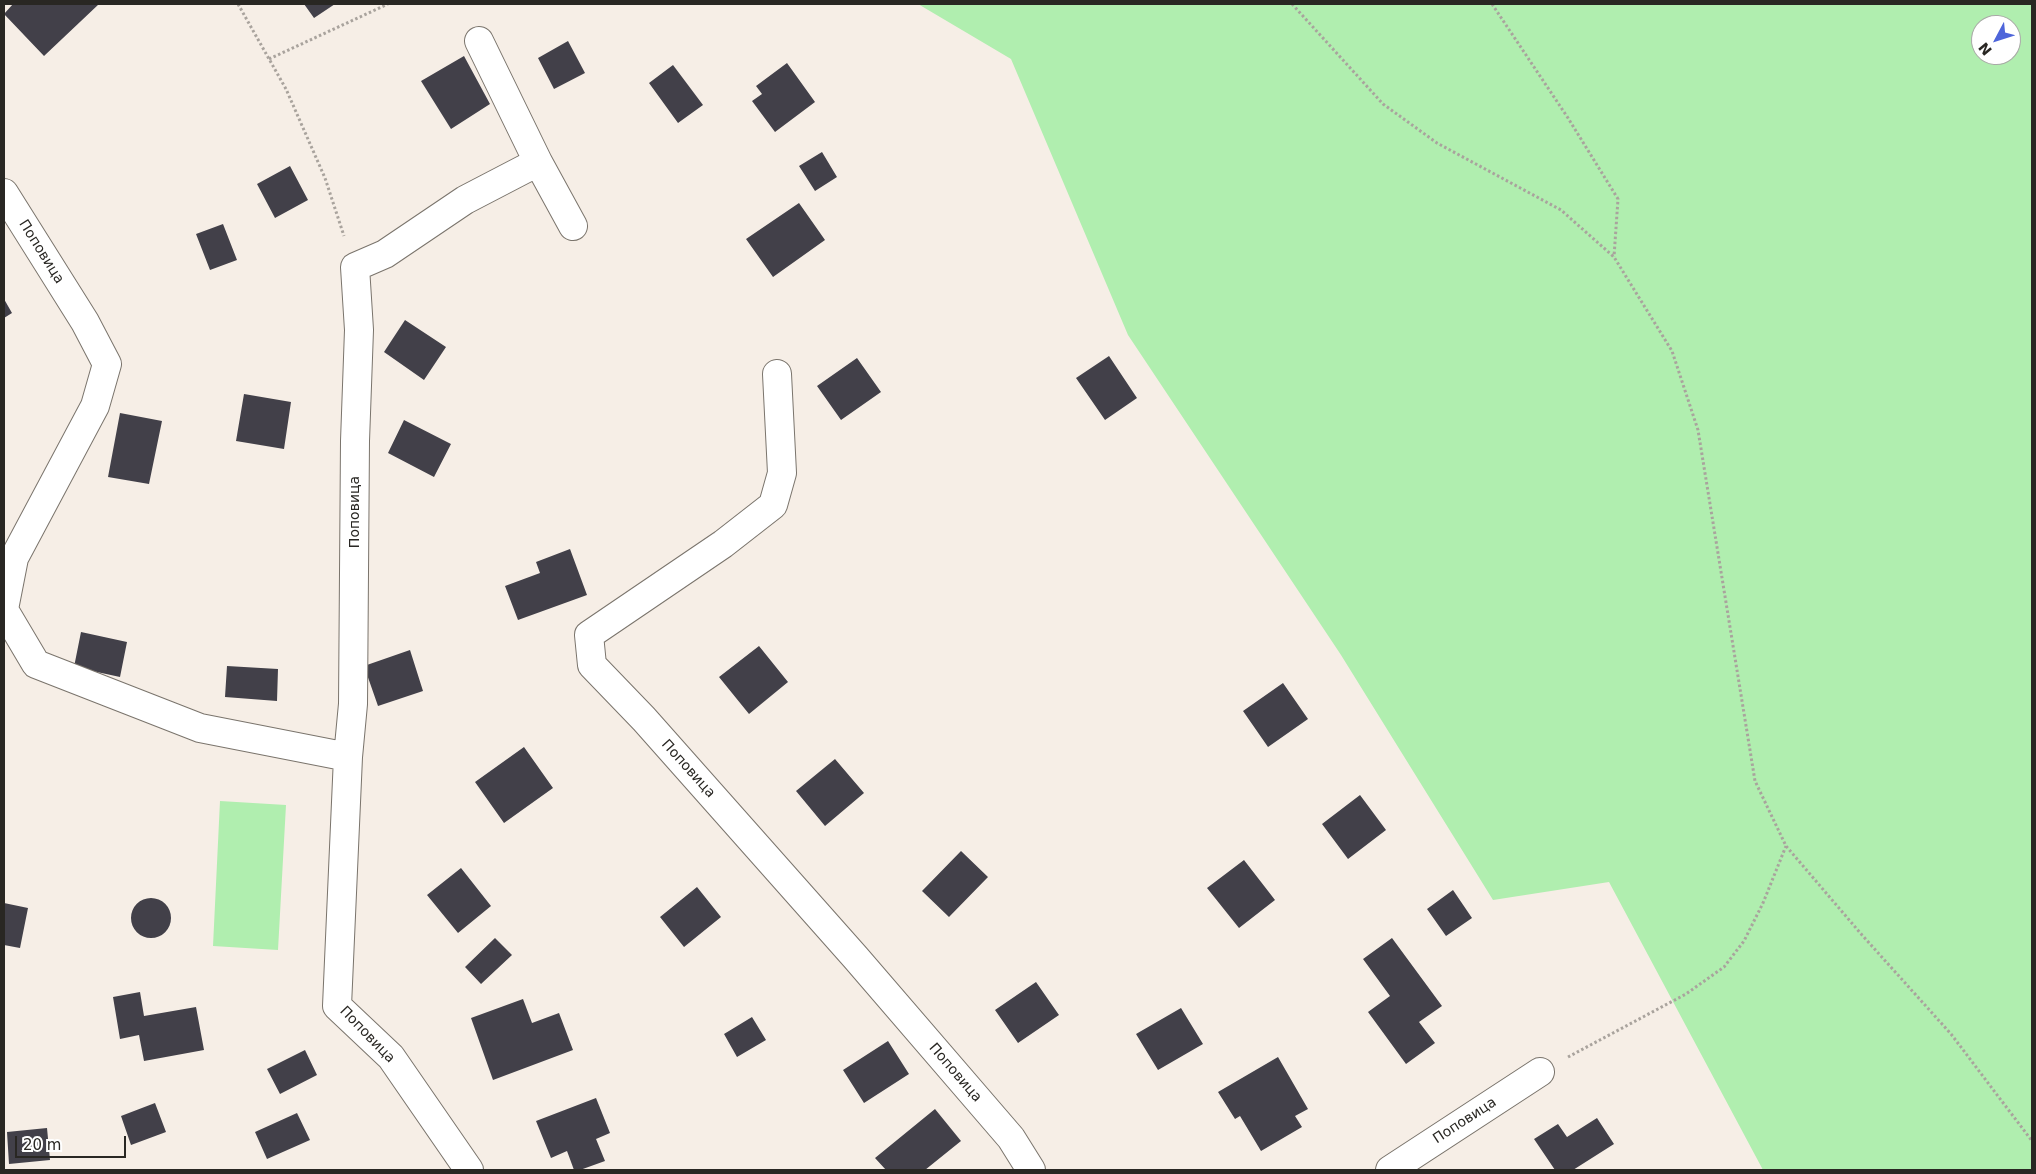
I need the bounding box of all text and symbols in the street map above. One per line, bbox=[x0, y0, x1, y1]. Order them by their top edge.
north arrow bbox=[1971, 15, 2021, 65]
text: N bbox=[1975, 39, 1995, 59]
street label: Поповица bbox=[15, 217, 67, 287]
street label: Поповица bbox=[347, 476, 363, 548]
street label: Поповица bbox=[658, 737, 718, 801]
street label: Поповица bbox=[336, 1003, 398, 1067]
street label: Поповица bbox=[925, 1040, 985, 1106]
street label: Поповица bbox=[1430, 1094, 1500, 1148]
scale bar bbox=[18, 1126, 129, 1158]
text: 20 m bbox=[23, 1136, 61, 1154]

